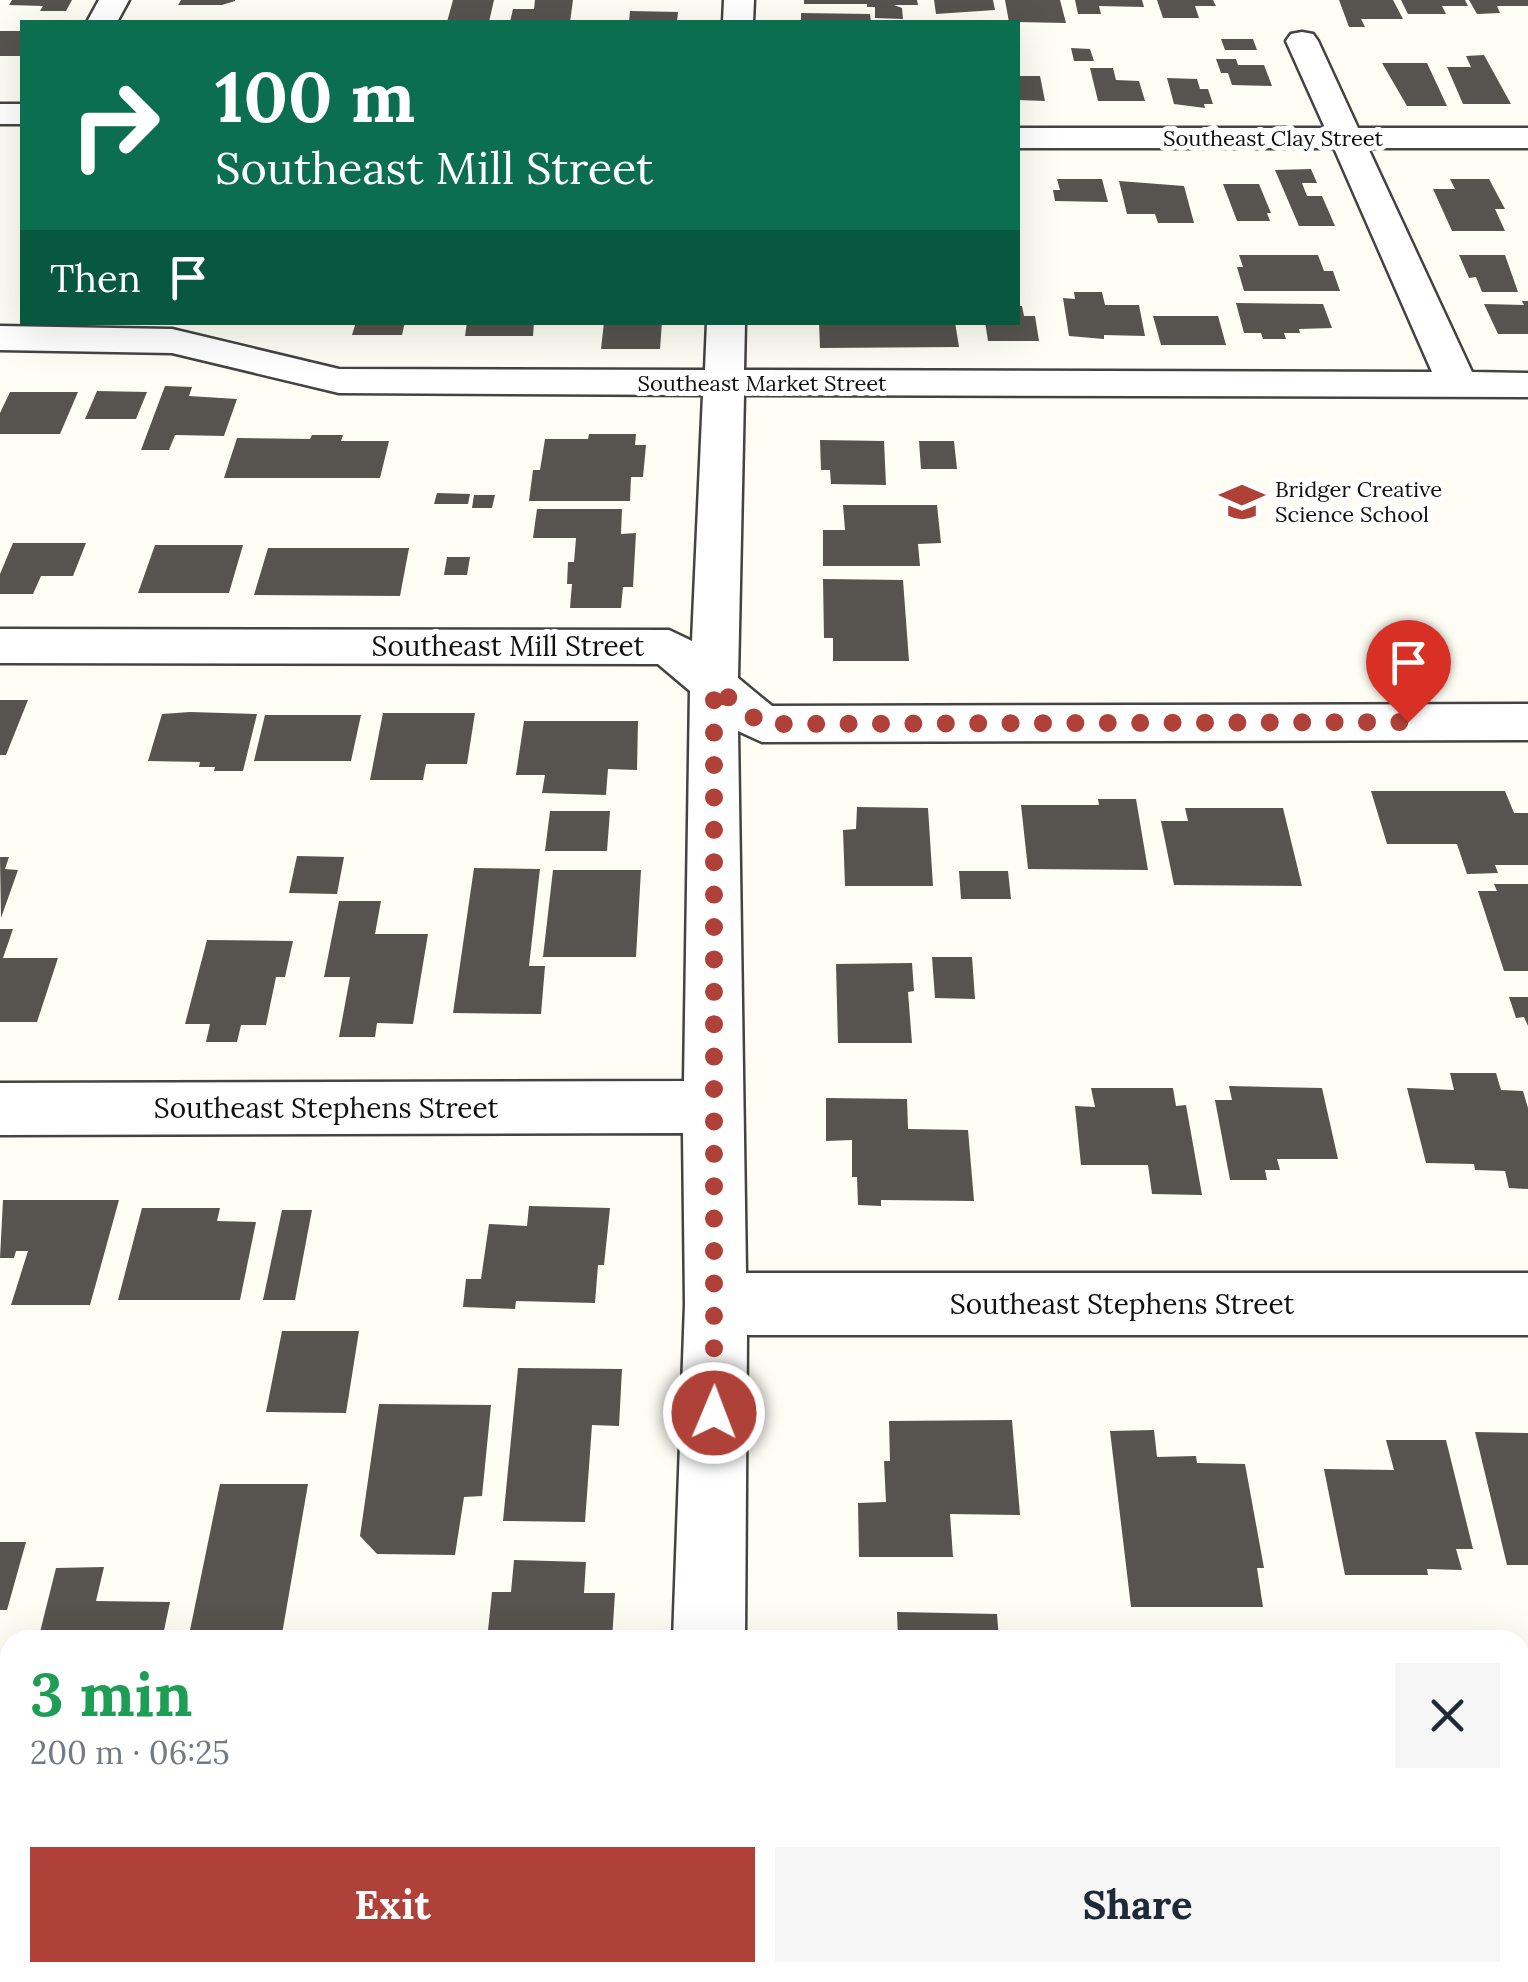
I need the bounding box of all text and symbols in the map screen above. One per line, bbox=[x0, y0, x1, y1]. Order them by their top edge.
text: 100 m bbox=[215, 52, 415, 141]
icon: right bbox=[50, 60, 180, 190]
street label: Southeast Clay Street bbox=[1163, 124, 1384, 152]
text: Southeast Mill Street bbox=[215, 139, 654, 196]
icon: arrive bbox=[161, 250, 216, 305]
text: Then bbox=[50, 254, 141, 302]
street label: Southeast Market Street bbox=[638, 369, 887, 397]
place label: Bridger Creative Science School bbox=[1275, 475, 1442, 528]
school or university icon: Bridger Creative Science School bbox=[1218, 478, 1266, 526]
pin bbox=[1366, 620, 1451, 723]
street label: Southeast Mill Street bbox=[372, 628, 645, 664]
icon: arrive bbox=[1381, 635, 1436, 690]
street label: Southeast Stephens Street bbox=[154, 1090, 498, 1126]
street label: Southeast Stephens Street bbox=[950, 1286, 1294, 1322]
position arrow bbox=[662, 1361, 766, 1465]
text: 3 min bbox=[30, 1656, 192, 1732]
button: close bbox=[1395, 1663, 1500, 1768]
text: 200 m · 06:25 bbox=[30, 1732, 230, 1773]
button: Exit bbox=[30, 1847, 755, 1962]
button: Share bbox=[775, 1847, 1500, 1962]

